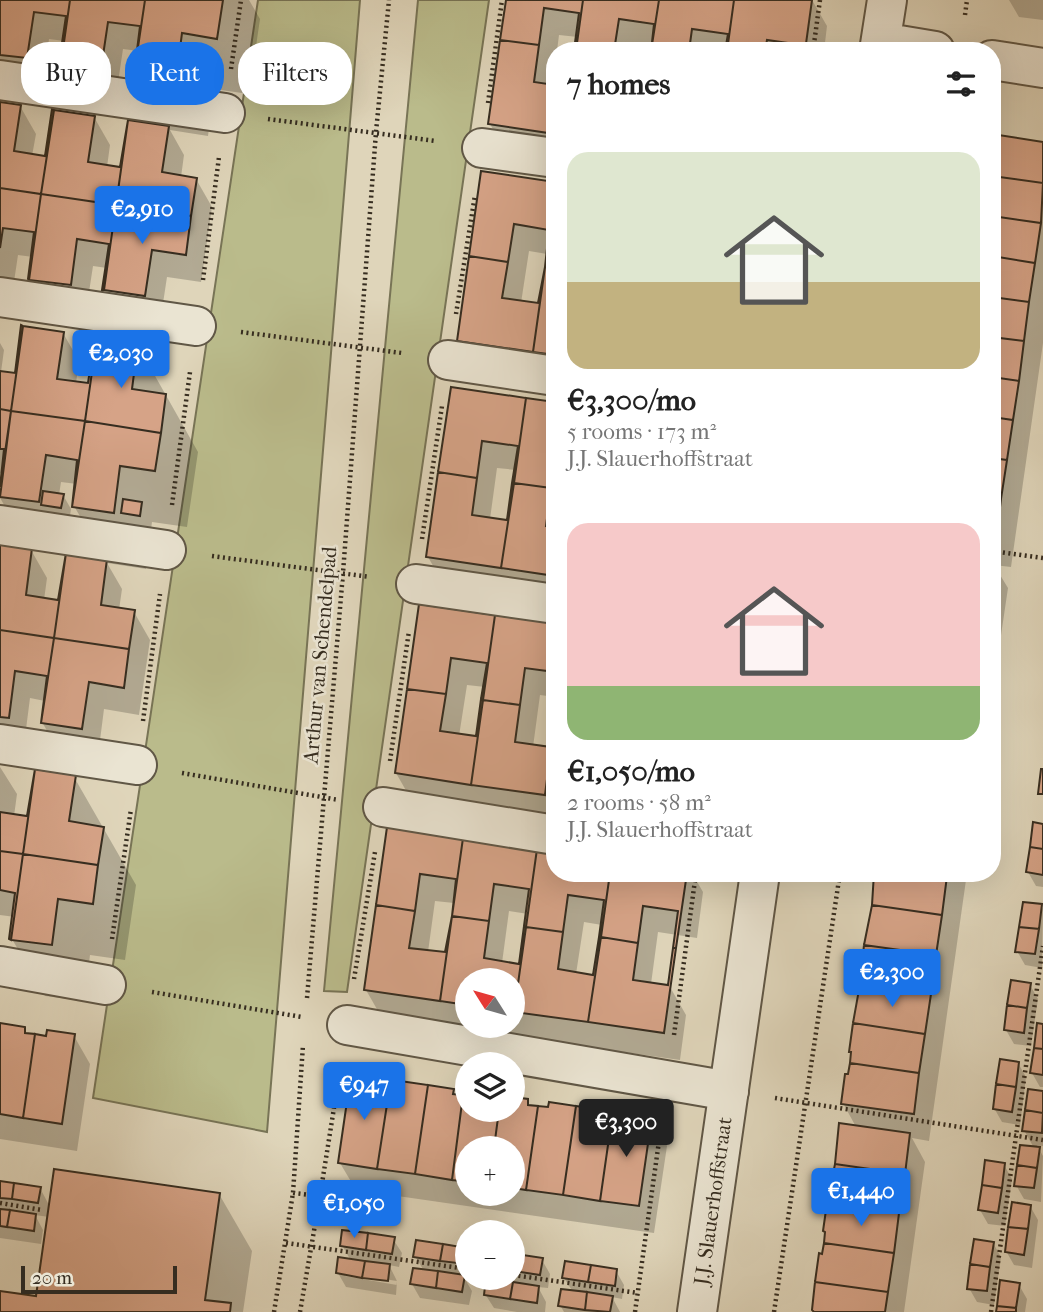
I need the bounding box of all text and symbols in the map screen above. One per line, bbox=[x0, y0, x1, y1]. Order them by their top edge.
chip: Buy bbox=[21, 42, 111, 105]
chip: Rent bbox=[125, 42, 224, 105]
chip: Filters bbox=[238, 42, 352, 105]
icon: filters bbox=[942, 65, 980, 103]
text: 7 homes bbox=[567, 67, 670, 102]
pin: €2,910 bbox=[85, 187, 199, 246]
text: €2,910 bbox=[111, 195, 173, 222]
icon: home bbox=[711, 197, 837, 323]
pin: €2,030 bbox=[64, 330, 178, 390]
text: €2,030 bbox=[88, 339, 154, 366]
text: €3,300/mo bbox=[567, 383, 696, 418]
text: 5 rooms · 173 m² bbox=[567, 418, 716, 445]
text: J.J. Slauerhoffstraat bbox=[567, 445, 753, 472]
street label: Arthur van Schendelpad bbox=[298, 545, 342, 766]
icon: home bbox=[711, 568, 837, 694]
text: €1,050/mo bbox=[567, 754, 695, 789]
text: 2 rooms · 58 m² bbox=[567, 789, 711, 816]
text: J.J. Slauerhoffstraat bbox=[567, 816, 753, 843]
pin: €2,300 bbox=[835, 950, 949, 1009]
text: €2,300 bbox=[860, 958, 924, 985]
north arrow bbox=[455, 968, 525, 1038]
map controls bbox=[455, 968, 525, 1290]
button: layers bbox=[455, 1052, 525, 1122]
pin: €947 bbox=[323, 1062, 405, 1122]
text: €947 bbox=[339, 1071, 389, 1098]
pin: €3,300 bbox=[569, 1100, 683, 1159]
text: €3,300 bbox=[595, 1108, 657, 1135]
street label: J.J. Slauerhoffstraat bbox=[689, 1115, 737, 1289]
button: + bbox=[455, 1136, 525, 1206]
pin: €1,440 bbox=[804, 1168, 918, 1228]
text: €1,440 bbox=[827, 1177, 895, 1204]
pin: €1,050 bbox=[297, 1180, 411, 1240]
text: €1,050 bbox=[323, 1189, 385, 1216]
button: − bbox=[455, 1220, 525, 1290]
scale bar bbox=[21, 1263, 177, 1295]
text: 20 m bbox=[32, 1267, 72, 1289]

